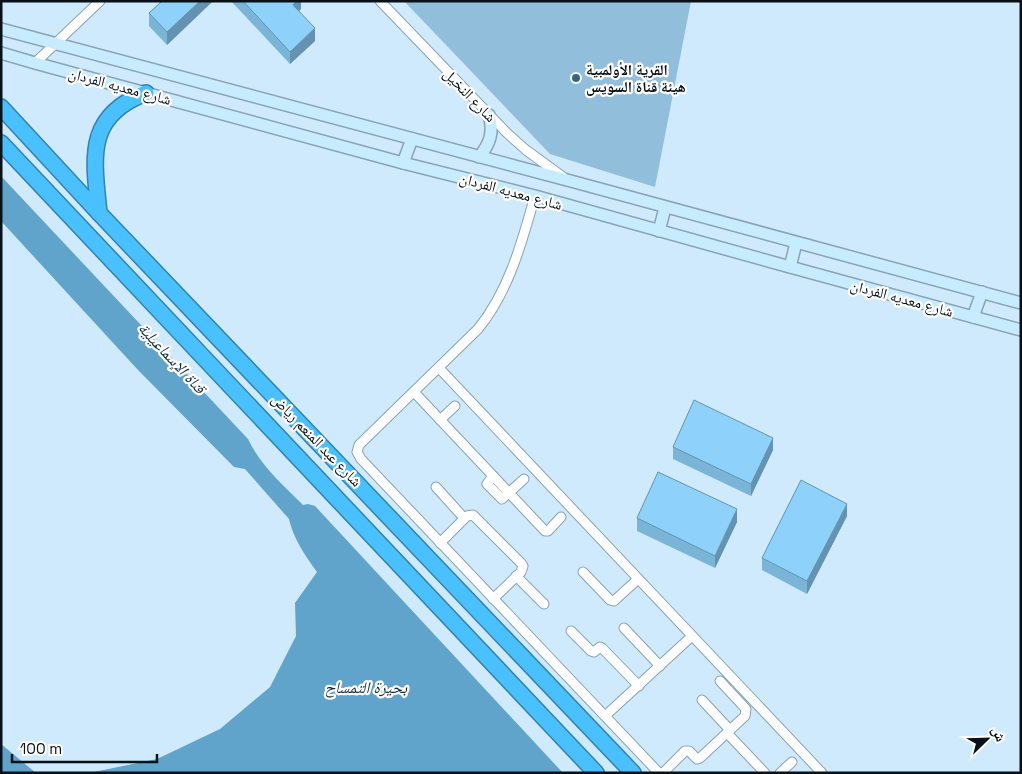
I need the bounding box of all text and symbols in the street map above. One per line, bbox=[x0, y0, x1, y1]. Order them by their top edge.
place label: القرية الأولمبية هيئة قناة السويس bbox=[586, 60, 686, 96]
street label: شارع معديه الفردان bbox=[66, 63, 174, 110]
street label: شارع النخيل bbox=[439, 64, 500, 127]
marker: القرية الأولمبية هيئة قناة السويس bbox=[570, 72, 582, 84]
street label: شارع معديه الفردان bbox=[457, 168, 565, 215]
street label: شارع معديه الفردان bbox=[848, 275, 956, 322]
water label: قناة الإسماعيلية bbox=[134, 318, 212, 400]
street label: شارع عبد المنعم رياض bbox=[267, 390, 366, 491]
water label: بحيرة التمساح bbox=[325, 677, 408, 698]
north arrow bbox=[962, 714, 1012, 764]
text: ش bbox=[988, 724, 1010, 744]
scale bar bbox=[12, 732, 158, 764]
text: 100 m bbox=[20, 739, 62, 758]

